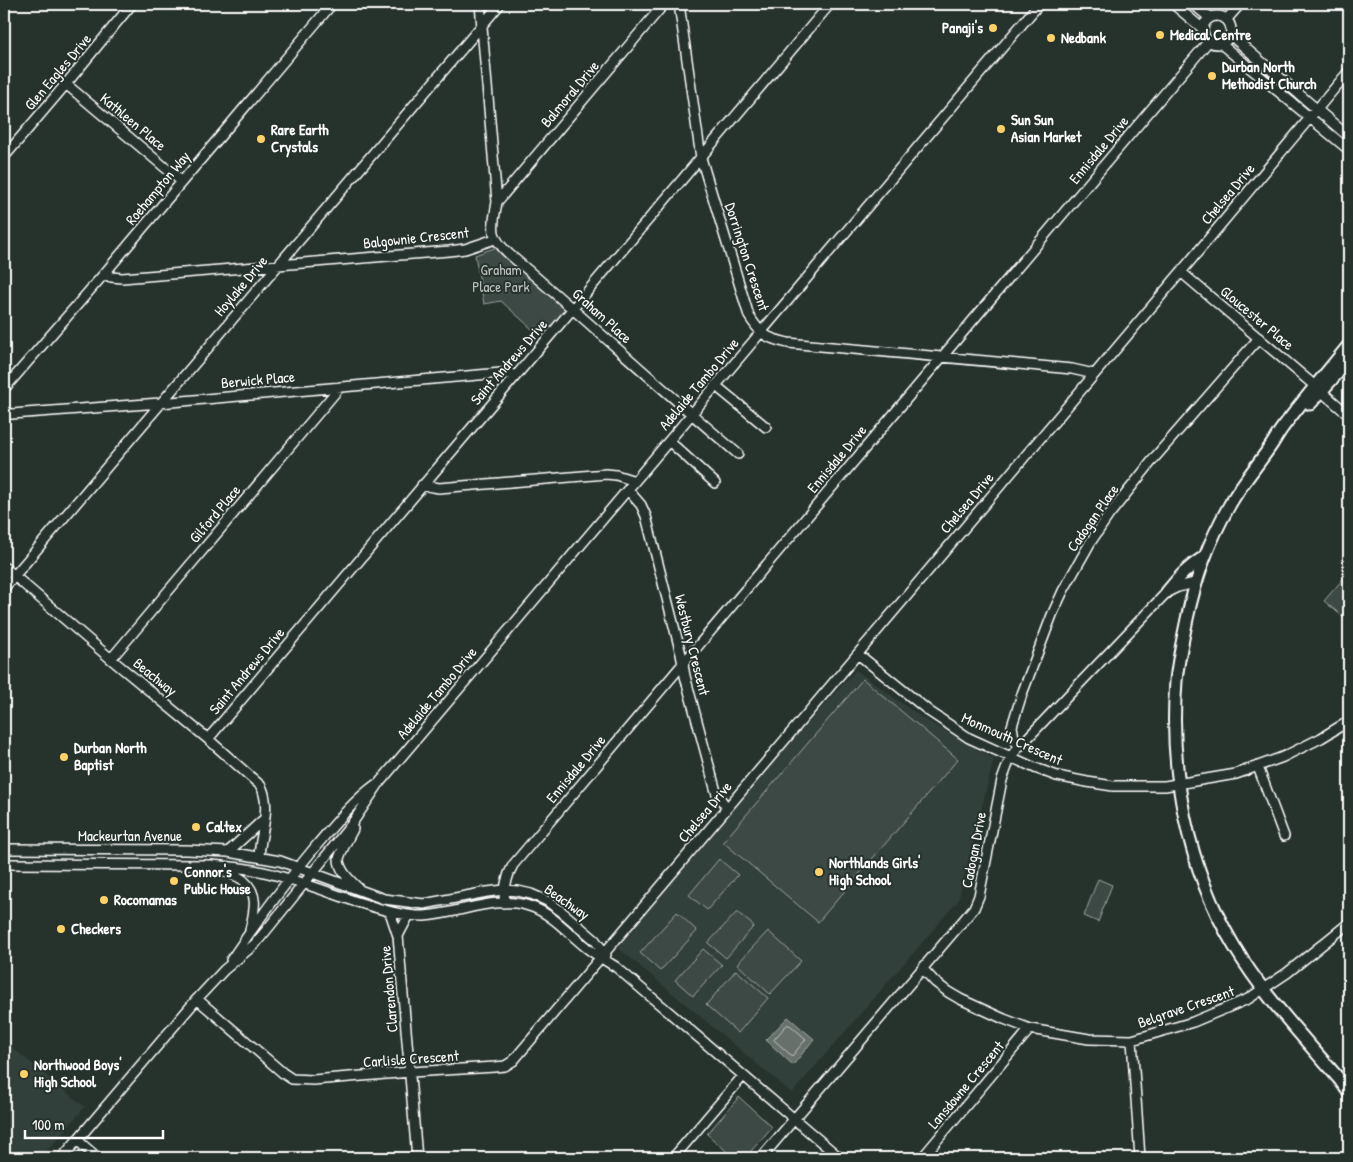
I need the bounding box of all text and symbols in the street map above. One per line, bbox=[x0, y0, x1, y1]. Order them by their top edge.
place label: Panaji's bbox=[942, 17, 983, 38]
marker: Panaji's bbox=[987, 22, 999, 34]
place label: Medical Centre bbox=[1170, 24, 1251, 45]
place label: Nedbank bbox=[1061, 27, 1107, 48]
street label: Glen Eagles Drive bbox=[19, 29, 96, 114]
marker: Medical Centre bbox=[1154, 29, 1166, 41]
marker: Nedbank bbox=[1045, 32, 1057, 44]
street label: Balmoral Drive bbox=[536, 56, 604, 131]
place label: Durban North Methodist Church bbox=[1222, 56, 1317, 94]
marker: Durban North Methodist Church bbox=[1206, 70, 1218, 82]
street label: Kathleen Place bbox=[96, 88, 171, 155]
place label: Sun Sun Asian Market bbox=[1011, 109, 1082, 147]
street label: Ennisdale Drive bbox=[1064, 111, 1133, 188]
place label: Rare Earth Crystals bbox=[271, 119, 329, 158]
marker: Sun Sun Asian Market bbox=[995, 123, 1007, 135]
marker: Rare Earth Crystals bbox=[255, 133, 267, 145]
street label: Roehampton Way bbox=[120, 146, 195, 229]
street label: Chelsea Drive bbox=[1196, 159, 1259, 229]
street label: Dorrington Crescent bbox=[720, 200, 775, 314]
street label: Balgownie Crescent bbox=[362, 221, 471, 253]
street label: Hoylake Drive bbox=[209, 251, 272, 320]
park label: Graham Place Park bbox=[472, 259, 530, 297]
street label: Gloucester Place bbox=[1216, 281, 1299, 355]
street label: Graham Place bbox=[568, 283, 637, 348]
street label: Saint Andrews Drive bbox=[465, 314, 552, 409]
street label: Adelaide Tambo Drive bbox=[654, 333, 744, 434]
street label: Berwick Place bbox=[220, 366, 296, 393]
street label: Ennisdale Drive bbox=[802, 420, 871, 497]
street label: Chelsea Drive bbox=[935, 468, 998, 538]
street label: Gilford Place bbox=[184, 480, 245, 547]
street label: Cadogan Place bbox=[1062, 480, 1123, 556]
street label: Westbury Crescent bbox=[670, 592, 715, 698]
street label: Saint Andrews Drive bbox=[204, 623, 289, 719]
street label: Adelaide Tambo Drive bbox=[392, 642, 482, 743]
street label: Beachway bbox=[129, 652, 182, 701]
street label: Monmouth Crescent bbox=[958, 707, 1067, 771]
street label: Ennisdale Drive bbox=[541, 730, 610, 807]
place label: Durban North Baptist bbox=[74, 737, 147, 776]
marker: Durban North Baptist bbox=[58, 751, 70, 763]
street label: Chelsea Drive bbox=[673, 777, 736, 847]
street label: Cadogan Drive bbox=[956, 810, 991, 890]
place label: Caltex bbox=[206, 816, 242, 837]
marker: Caltex bbox=[190, 821, 202, 833]
street label: Mackeurtan Avenue bbox=[78, 825, 182, 846]
place label: Northlands Girls' High School bbox=[829, 852, 921, 891]
place label: Connor's Public House bbox=[184, 861, 251, 899]
marker: Northlands Girls' High School bbox=[813, 866, 825, 878]
marker: Connor's Public House bbox=[168, 875, 180, 887]
street label: Beachway bbox=[540, 878, 594, 925]
place label: Rocomamas bbox=[114, 889, 177, 910]
marker: Rocomamas bbox=[98, 894, 110, 906]
place label: Checkers bbox=[71, 918, 121, 939]
marker: Checkers bbox=[55, 923, 67, 935]
street label: Clarendon Drive bbox=[374, 945, 403, 1033]
street label: Belgrave Crescent bbox=[1135, 980, 1238, 1033]
street label: Lansdowne Crescent bbox=[923, 1036, 1009, 1133]
street label: Carlisle Crescent bbox=[362, 1045, 460, 1072]
place label: Northwood Boys' High School bbox=[34, 1054, 122, 1093]
marker: Northwood Boys' High School bbox=[18, 1068, 30, 1080]
scale bar bbox=[25, 1107, 162, 1139]
text: 100 m bbox=[32, 1114, 65, 1135]

